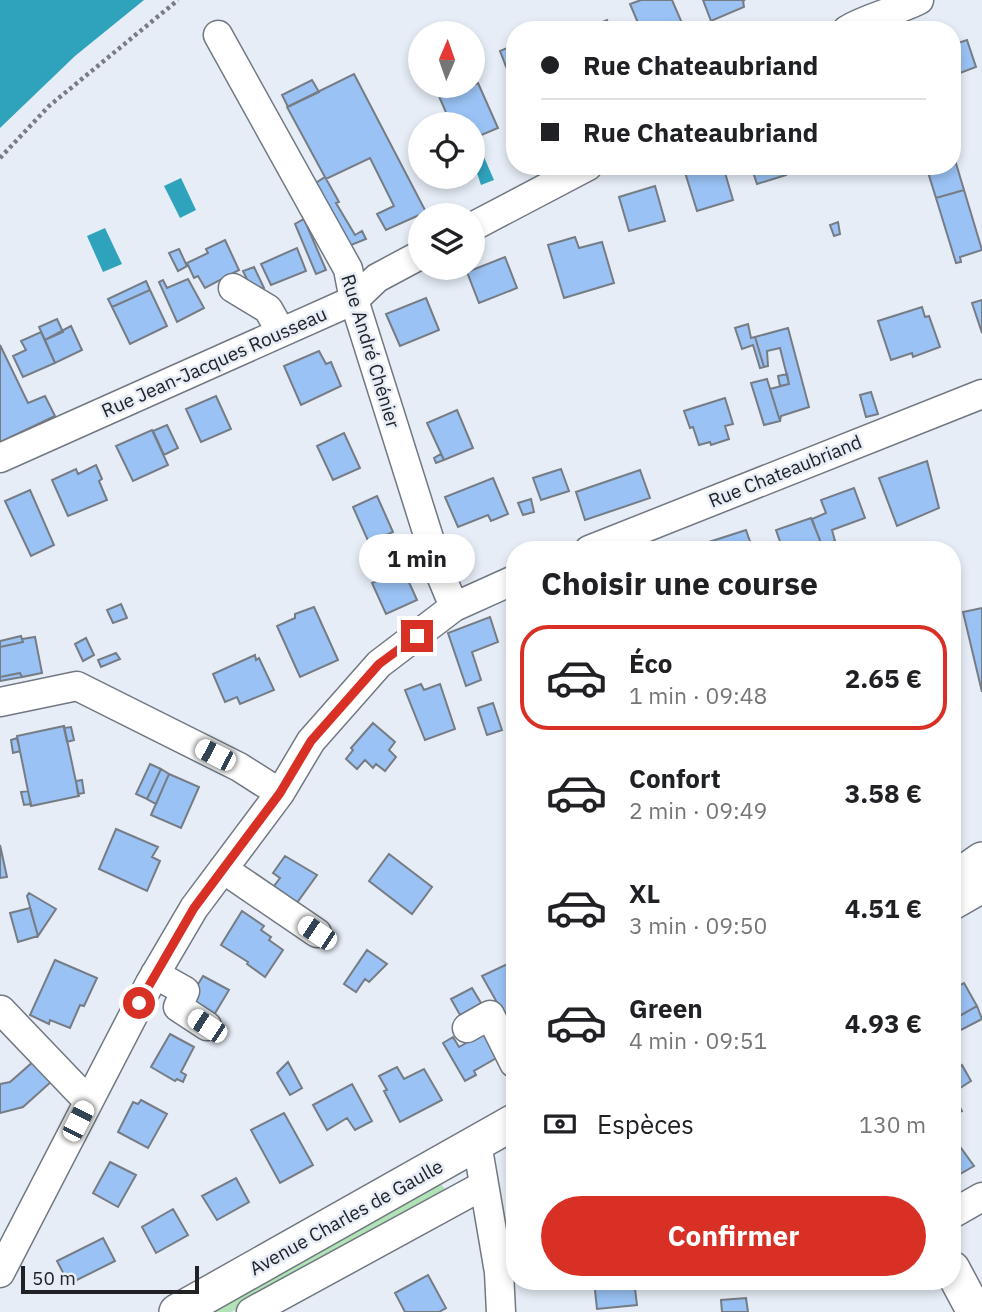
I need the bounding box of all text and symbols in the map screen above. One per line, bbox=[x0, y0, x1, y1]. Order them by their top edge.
north arrow bbox=[408, 21, 485, 98]
map controls bbox=[408, 21, 485, 280]
text: Rue Chateaubriand bbox=[583, 48, 818, 82]
button: locate bbox=[408, 112, 485, 189]
text: Rue Chateaubriand bbox=[583, 115, 818, 149]
button: layers bbox=[408, 203, 485, 280]
street label: Rue André Chénier bbox=[336, 271, 406, 431]
street label: Rue Jean-Jacques Rousseau bbox=[98, 301, 330, 423]
street label: Rue Chateaubriand bbox=[705, 429, 865, 513]
callout: 1 min bbox=[359, 534, 475, 584]
text: 1 min bbox=[387, 543, 447, 573]
text: Choisir une course bbox=[541, 562, 818, 604]
route end bbox=[401, 620, 433, 652]
icon: car bbox=[545, 646, 608, 709]
text: Éco bbox=[629, 646, 673, 680]
text: 2.65 € bbox=[845, 661, 922, 695]
text: 1 min · 09:48 bbox=[629, 680, 767, 710]
car bbox=[192, 736, 239, 774]
icon: car bbox=[545, 761, 608, 824]
text: Confort bbox=[629, 761, 721, 795]
text: 3.58 € bbox=[845, 776, 922, 810]
text: 2 min · 09:49 bbox=[629, 795, 767, 825]
icon: car bbox=[545, 876, 608, 939]
text: XL bbox=[629, 876, 660, 910]
text: 4.51 € bbox=[845, 891, 922, 925]
text: 3 min · 09:50 bbox=[629, 910, 767, 940]
car bbox=[294, 913, 341, 953]
route start bbox=[123, 987, 155, 1019]
icon: car bbox=[545, 991, 608, 1054]
text: Green bbox=[629, 991, 703, 1025]
car bbox=[184, 1006, 231, 1046]
text: 4.93 € bbox=[845, 1006, 922, 1040]
text: 4 min · 09:51 bbox=[629, 1025, 767, 1055]
car bbox=[60, 1098, 97, 1144]
icon: cash bbox=[541, 1105, 579, 1143]
text: Espèces bbox=[597, 1107, 694, 1141]
text: 130 m bbox=[859, 1109, 926, 1139]
street label: Avenue Charles de Gaulle bbox=[245, 1154, 447, 1280]
button: Confirmer bbox=[541, 1196, 926, 1276]
scale bar bbox=[21, 1263, 200, 1295]
text: 50 m bbox=[32, 1266, 76, 1290]

